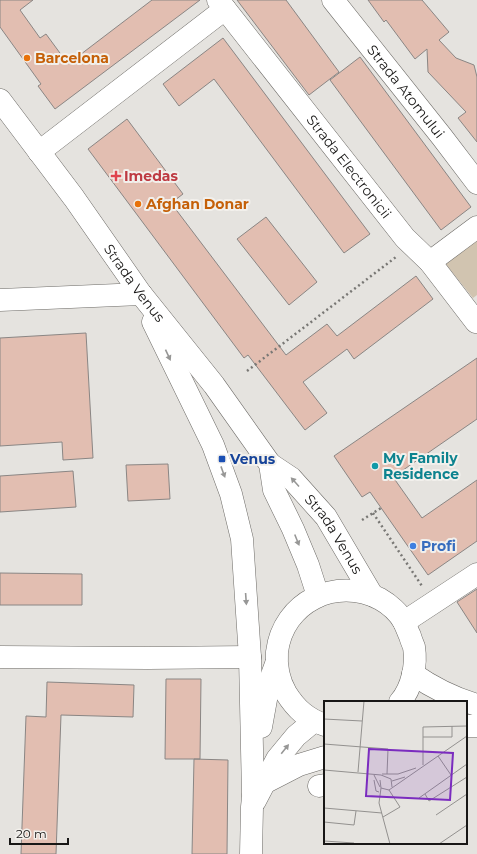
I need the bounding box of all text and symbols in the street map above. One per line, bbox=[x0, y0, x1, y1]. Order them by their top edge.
street label: Strada Atomului bbox=[363, 41, 449, 142]
place label: Barcelona bbox=[35, 49, 109, 67]
marker: Barcelona bbox=[22, 53, 32, 63]
street label: Strada Electronicii bbox=[303, 111, 395, 222]
place label: Imedas bbox=[124, 167, 178, 185]
marker: Imedas bbox=[111, 171, 121, 181]
place label: Afghan Donar bbox=[145, 195, 249, 213]
marker: Afghan Donar bbox=[133, 199, 143, 209]
street label: Strada Venus bbox=[100, 240, 169, 326]
one-way arrow bbox=[165, 349, 171, 360]
place label: My Family Residence bbox=[383, 449, 459, 483]
place label: Venus bbox=[229, 450, 276, 468]
marker: Venus bbox=[217, 454, 227, 464]
marker: My Family Residence bbox=[370, 461, 380, 471]
one-way arrow bbox=[220, 467, 226, 479]
one-way arrow bbox=[291, 477, 300, 488]
street label: Strada Venus bbox=[301, 490, 367, 577]
one-way arrow bbox=[295, 534, 301, 546]
place label: Profi bbox=[421, 537, 456, 555]
marker: Profi bbox=[408, 541, 418, 551]
one-way arrow bbox=[243, 593, 250, 605]
inset map bbox=[324, 701, 467, 844]
one-way arrow bbox=[280, 744, 289, 755]
scale bar bbox=[10, 820, 68, 846]
text: 20 m bbox=[16, 826, 47, 841]

